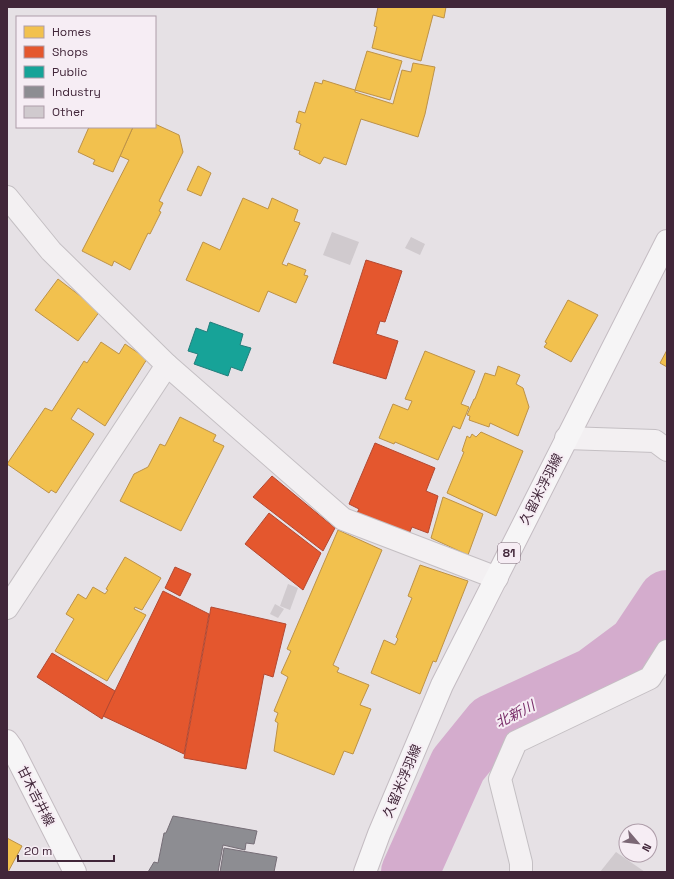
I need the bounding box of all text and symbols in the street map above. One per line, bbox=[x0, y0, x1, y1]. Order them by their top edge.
legend bbox=[16, 16, 156, 128]
text: Homes bbox=[52, 24, 91, 40]
text: Shops bbox=[52, 44, 88, 60]
text: Public bbox=[52, 64, 87, 80]
text: Industry bbox=[52, 84, 101, 100]
text: Other bbox=[52, 104, 85, 120]
street label: 久留米浮羽線 bbox=[516, 450, 566, 528]
road number: 81 bbox=[498, 543, 520, 563]
water label: 北新川 bbox=[492, 696, 540, 732]
street label: 久留米浮羽線 bbox=[379, 742, 425, 820]
street label: 甘木吉井線 bbox=[14, 763, 58, 829]
north arrow bbox=[618, 823, 658, 863]
scale bar bbox=[18, 837, 114, 863]
text: N bbox=[639, 841, 655, 854]
text: 20 m bbox=[24, 843, 52, 859]

